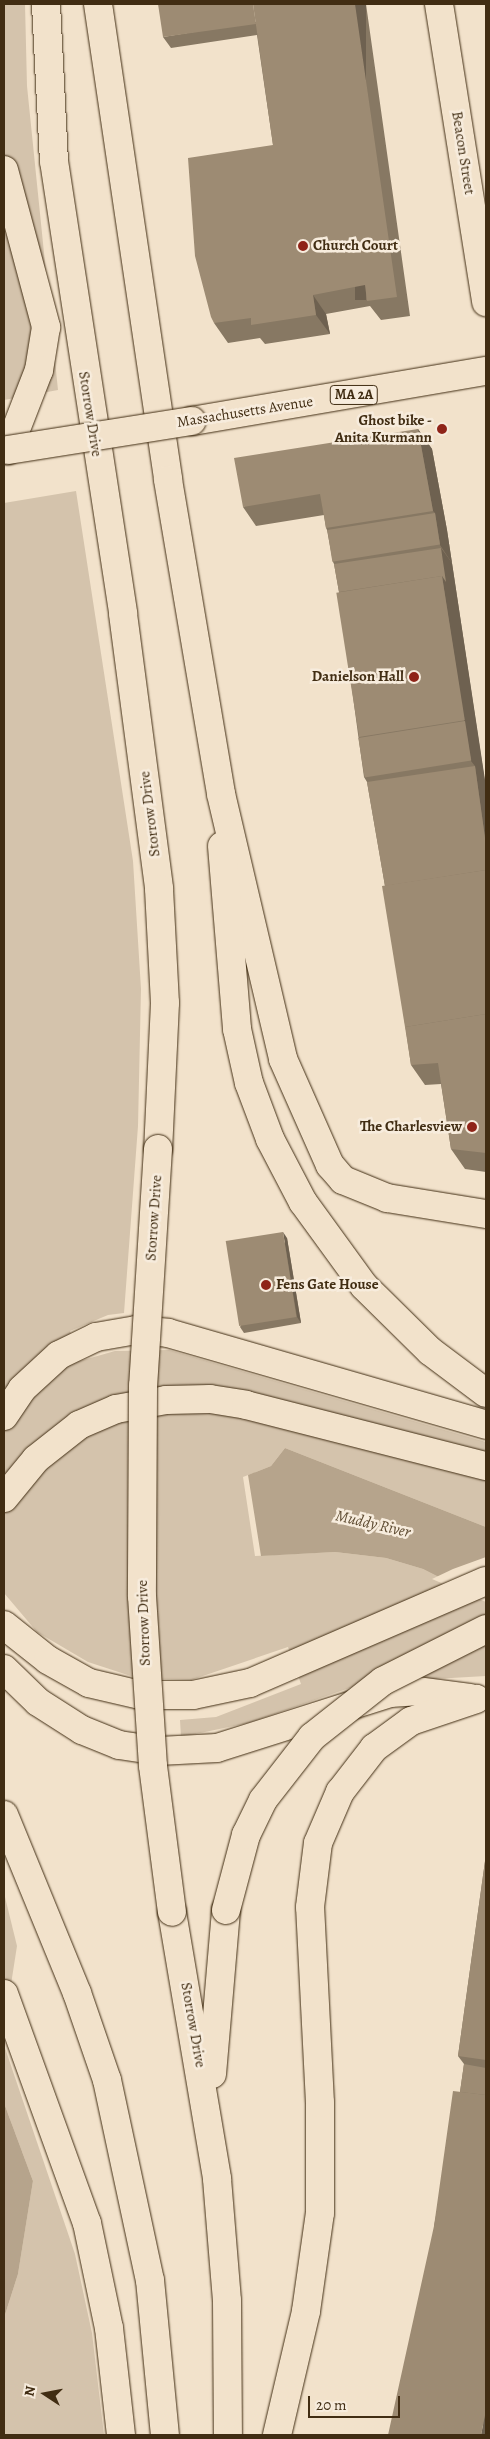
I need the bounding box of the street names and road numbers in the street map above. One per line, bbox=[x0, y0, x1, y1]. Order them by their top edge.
street label: Beacon Street bbox=[448, 110, 478, 196]
street label: Storrow Drive bbox=[74, 370, 106, 458]
road number: MA 2A bbox=[329, 384, 379, 406]
street label: Massachusetts Avenue bbox=[176, 392, 314, 432]
street label: Storrow Drive bbox=[136, 770, 164, 858]
street label: Storrow Drive bbox=[142, 1174, 166, 1262]
street label: Storrow Drive bbox=[134, 1580, 154, 1666]
street label: Storrow Drive bbox=[177, 1981, 209, 2069]

